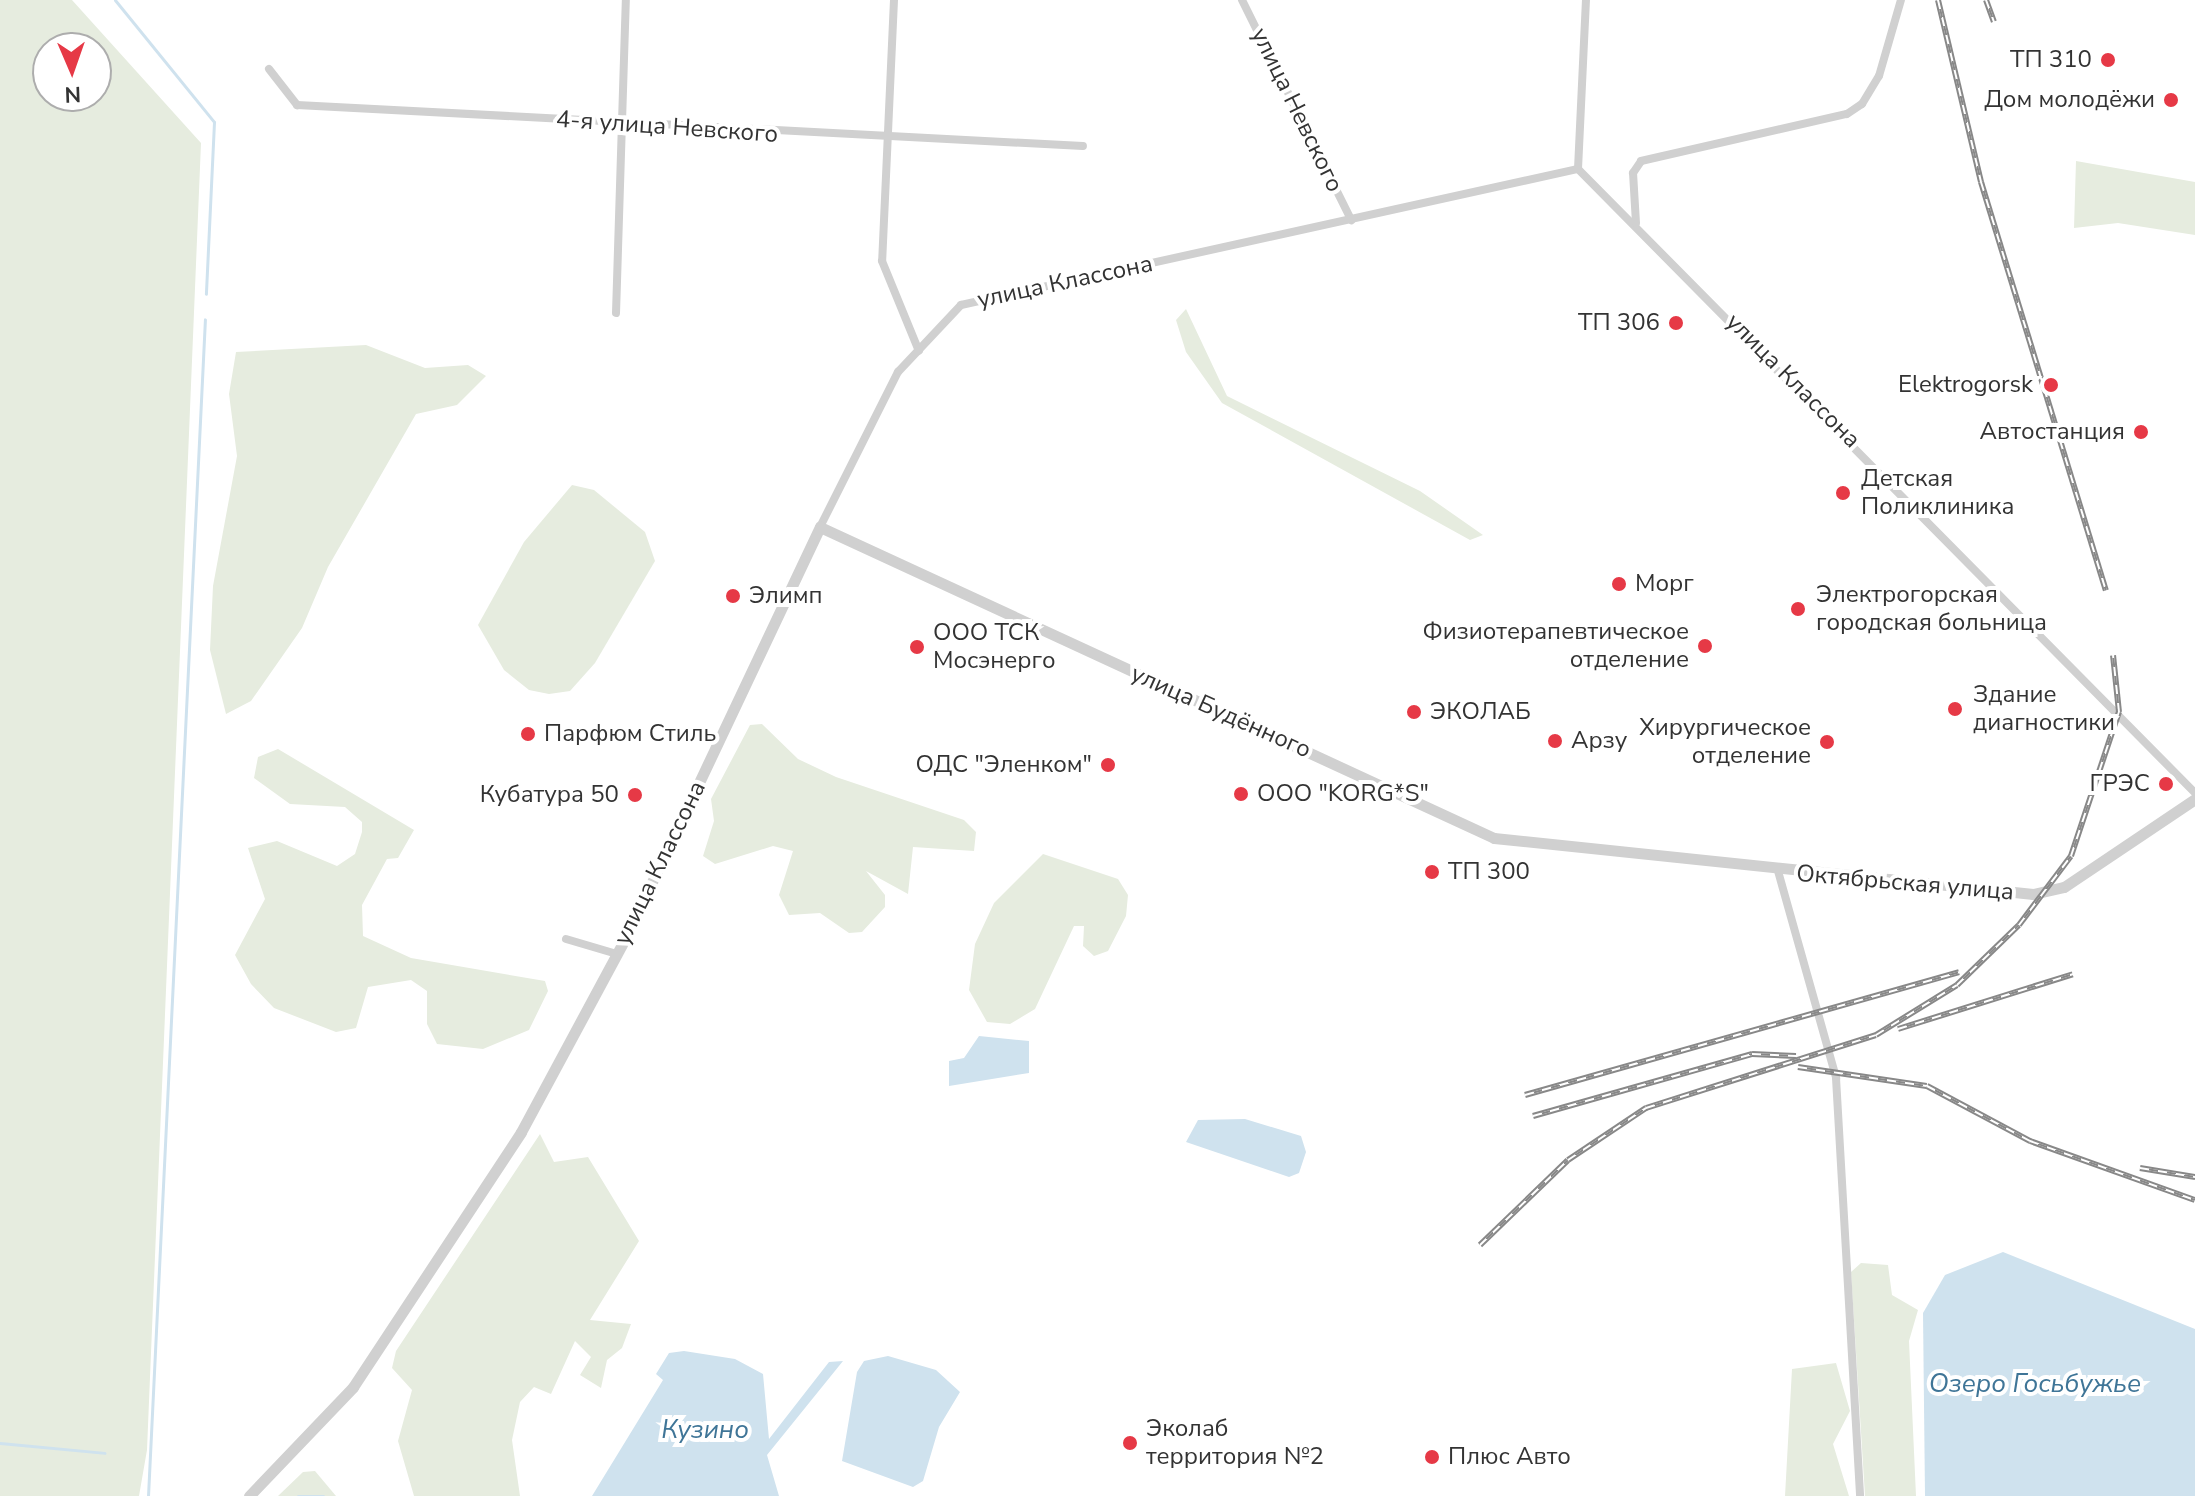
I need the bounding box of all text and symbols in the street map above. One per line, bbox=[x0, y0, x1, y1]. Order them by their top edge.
street label: улица Невского bbox=[1245, 23, 1349, 197]
north arrow bbox=[32, 32, 112, 112]
place label: ТП 310 bbox=[2010, 46, 2092, 74]
marker: ТП 310 bbox=[2099, 51, 2117, 69]
text: N bbox=[64, 79, 82, 109]
place label: Дом молодёжи bbox=[1984, 86, 2155, 114]
marker: Дом молодёжи bbox=[2162, 91, 2180, 109]
street label: 4-я улица Невского bbox=[555, 105, 779, 149]
street label: улица Классона bbox=[975, 249, 1155, 315]
street label: улица Классона bbox=[1720, 308, 1866, 454]
place label: ТП 306 bbox=[1578, 309, 1660, 337]
marker: ТП 306 bbox=[1667, 314, 1685, 332]
place label: Elektrogorsk bbox=[1898, 371, 2033, 399]
marker: Elektrogorsk bbox=[2040, 374, 2062, 396]
place label: Автостанция bbox=[1980, 418, 2125, 446]
marker: Автостанция bbox=[2132, 423, 2150, 441]
place label: Детская Поликлиника bbox=[1861, 465, 2014, 521]
marker: Детская Поликлиника bbox=[1832, 482, 1854, 504]
place label: Морг bbox=[1635, 570, 1694, 598]
marker: Морг bbox=[1610, 575, 1628, 593]
place label: Электрогорская городская больница bbox=[1816, 581, 2047, 637]
place label: Элимп bbox=[749, 582, 823, 610]
marker: Элимп bbox=[724, 587, 742, 605]
marker: Электрогорская городская больница bbox=[1787, 598, 1809, 620]
place label: Физиотерапевтическое отделение bbox=[1422, 618, 1689, 674]
place label: ООО ТСК Мосэнерго bbox=[933, 619, 1056, 675]
marker: Физиотерапевтическое отделение bbox=[1696, 637, 1714, 655]
marker: ООО ТСК Мосэнерго bbox=[908, 638, 926, 656]
street label: улица Будённого bbox=[1126, 659, 1316, 765]
place label: Здание диагностики bbox=[1973, 681, 2115, 737]
place label: ЭКОЛАБ bbox=[1430, 698, 1531, 726]
marker: Здание диагностики bbox=[1944, 698, 1966, 720]
marker: ЭКОЛАБ bbox=[1405, 703, 1423, 721]
place label: Хирургическое отделение bbox=[1639, 714, 1811, 770]
place label: Парфюм Стиль bbox=[544, 720, 716, 748]
marker: Парфюм Стиль bbox=[519, 725, 537, 743]
place label: Арзу bbox=[1571, 727, 1627, 755]
marker: Арзу bbox=[1546, 732, 1564, 750]
marker: Хирургическое отделение bbox=[1818, 733, 1836, 751]
place label: ОДС "Эленком" bbox=[916, 751, 1092, 779]
marker: ОДС "Эленком" bbox=[1099, 756, 1117, 774]
place label: ГРЭС bbox=[2089, 770, 2150, 798]
marker: ГРЭС bbox=[2157, 775, 2175, 793]
street label: улица Классона bbox=[608, 776, 712, 950]
place label: ООО "KORG*S" bbox=[1257, 780, 1429, 808]
place label: Кубатура 50 bbox=[480, 781, 619, 809]
marker: ООО "KORG*S" bbox=[1232, 785, 1250, 803]
marker: Кубатура 50 bbox=[626, 786, 644, 804]
place label: ТП 300 bbox=[1448, 858, 1530, 886]
street label: Октябрьская улица bbox=[1795, 859, 2015, 907]
marker: ТП 300 bbox=[1423, 863, 1441, 881]
water label: Озеро Госьбужье bbox=[1929, 1368, 2141, 1400]
water label: Кузино bbox=[661, 1414, 749, 1446]
place label: Эколаб территория №2 bbox=[1146, 1415, 1324, 1471]
marker: Эколаб территория №2 bbox=[1121, 1434, 1139, 1452]
place label: Плюс Авто bbox=[1448, 1443, 1571, 1471]
marker: Плюс Авто bbox=[1423, 1448, 1441, 1466]

